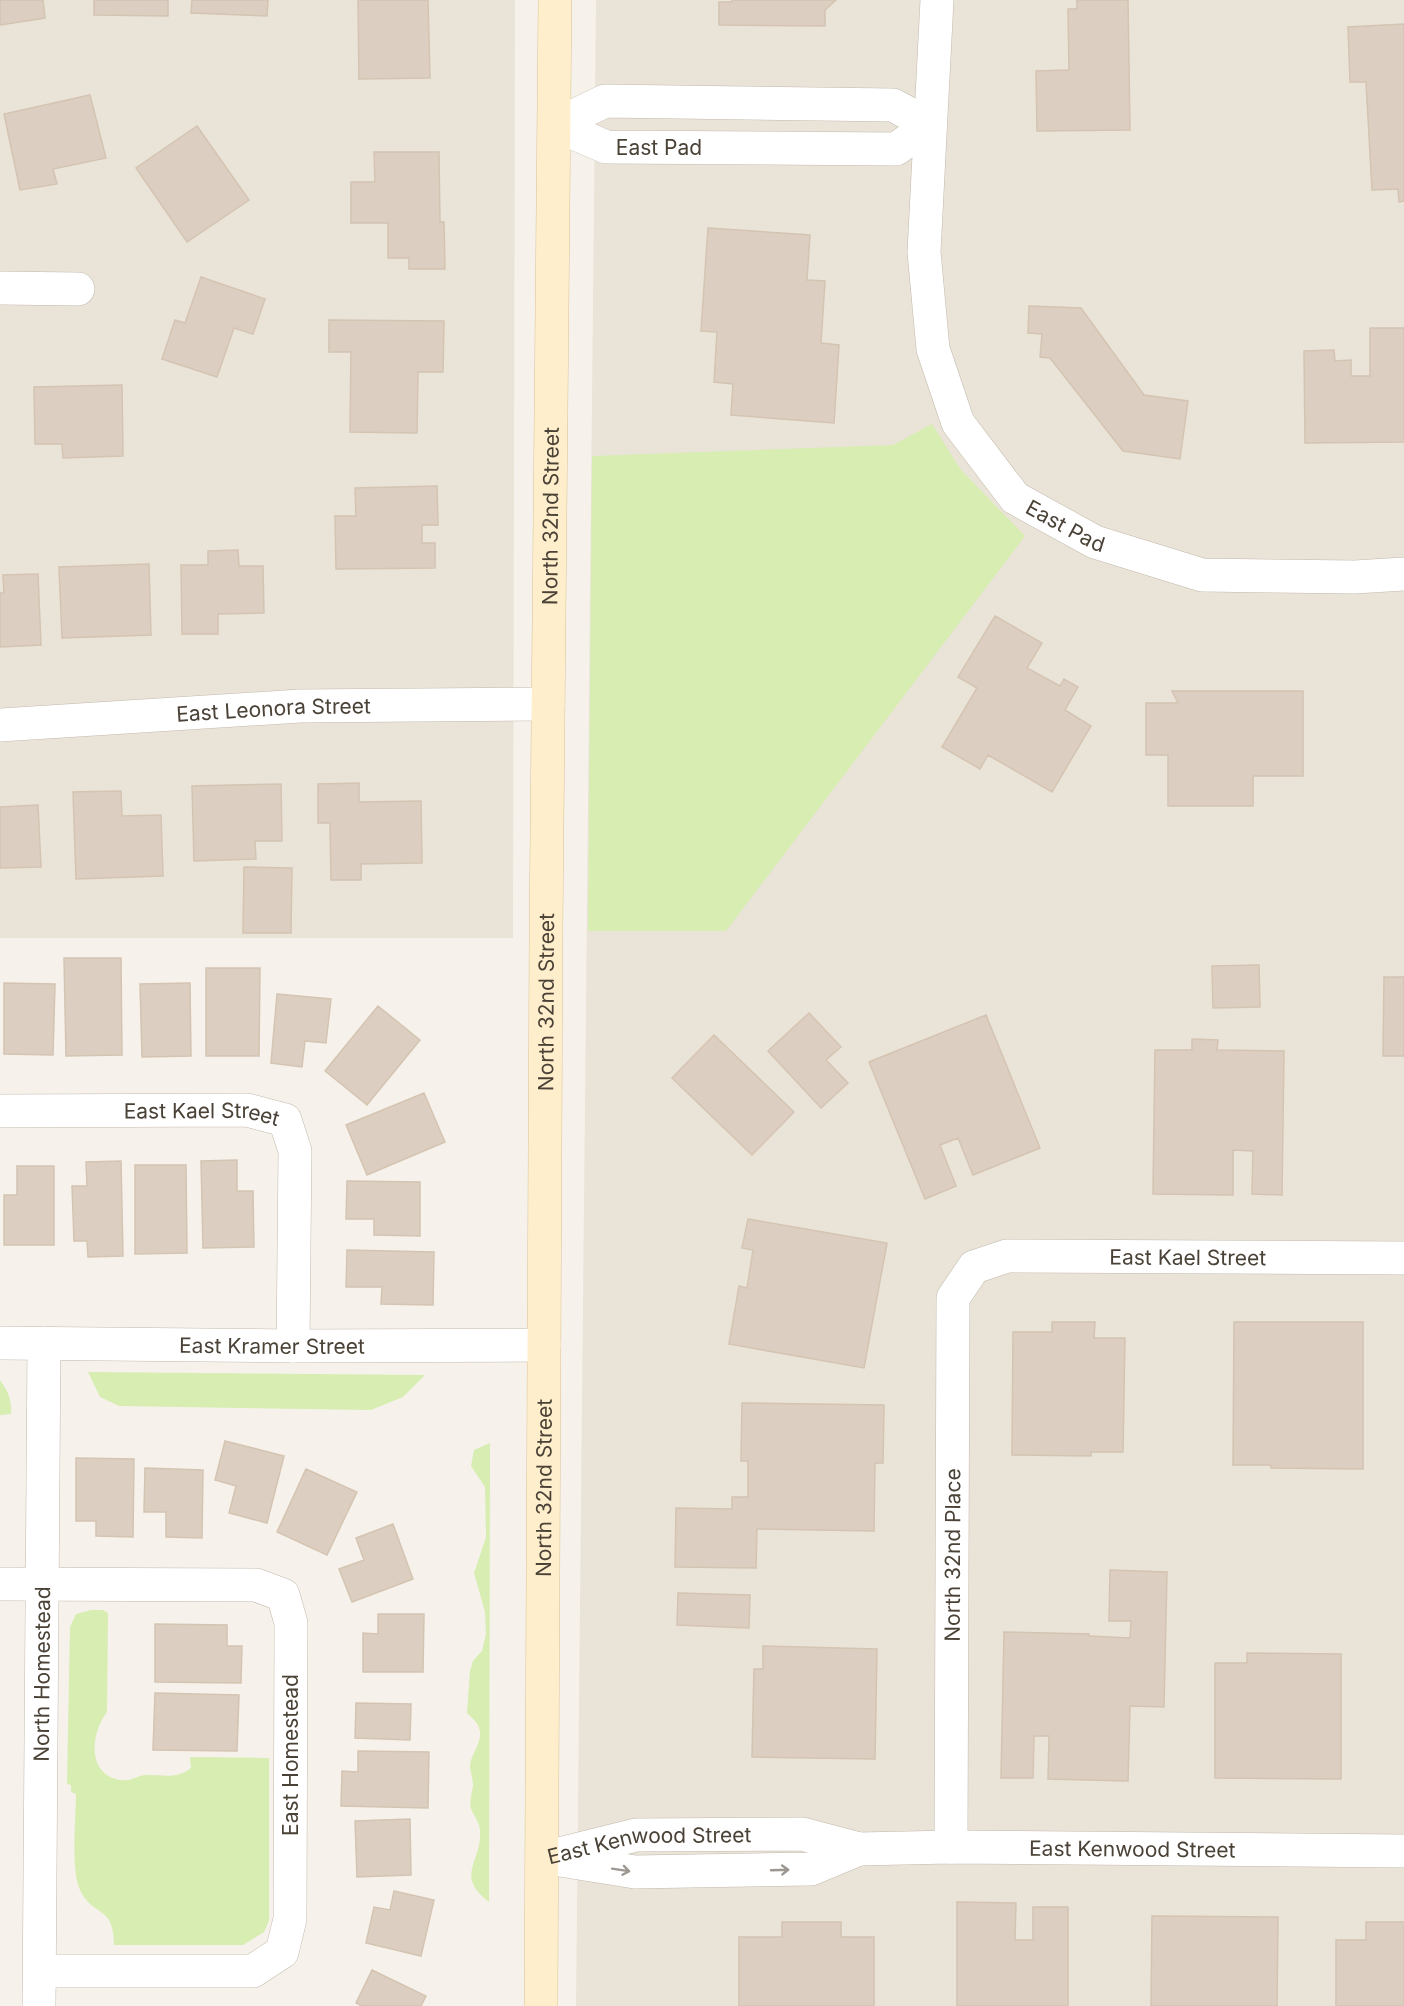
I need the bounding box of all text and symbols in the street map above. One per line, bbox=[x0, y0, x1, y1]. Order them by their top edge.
street label: East Pad bbox=[616, 135, 702, 160]
street label: North 32nd Street bbox=[537, 427, 563, 605]
street label: East Pad bbox=[1022, 494, 1108, 557]
street label: East Leonora Street bbox=[175, 693, 371, 726]
street label: North 32nd Street bbox=[533, 913, 559, 1091]
street label: East Kael Street bbox=[124, 1097, 283, 1131]
street label: East Kael Street bbox=[1109, 1244, 1266, 1270]
street label: East Kramer Street bbox=[179, 1332, 365, 1359]
street label: North 32nd Street bbox=[530, 1399, 556, 1577]
street label: North 32nd Place bbox=[939, 1468, 965, 1642]
street label: North Homestead bbox=[28, 1586, 55, 1762]
street label: East Homestead bbox=[278, 1674, 303, 1836]
street label: East Kenwood Street bbox=[545, 1822, 752, 1869]
street label: East Kenwood Street bbox=[1029, 1835, 1236, 1862]
one-way arrow bbox=[770, 1864, 790, 1876]
one-way arrow bbox=[611, 1865, 631, 1876]

